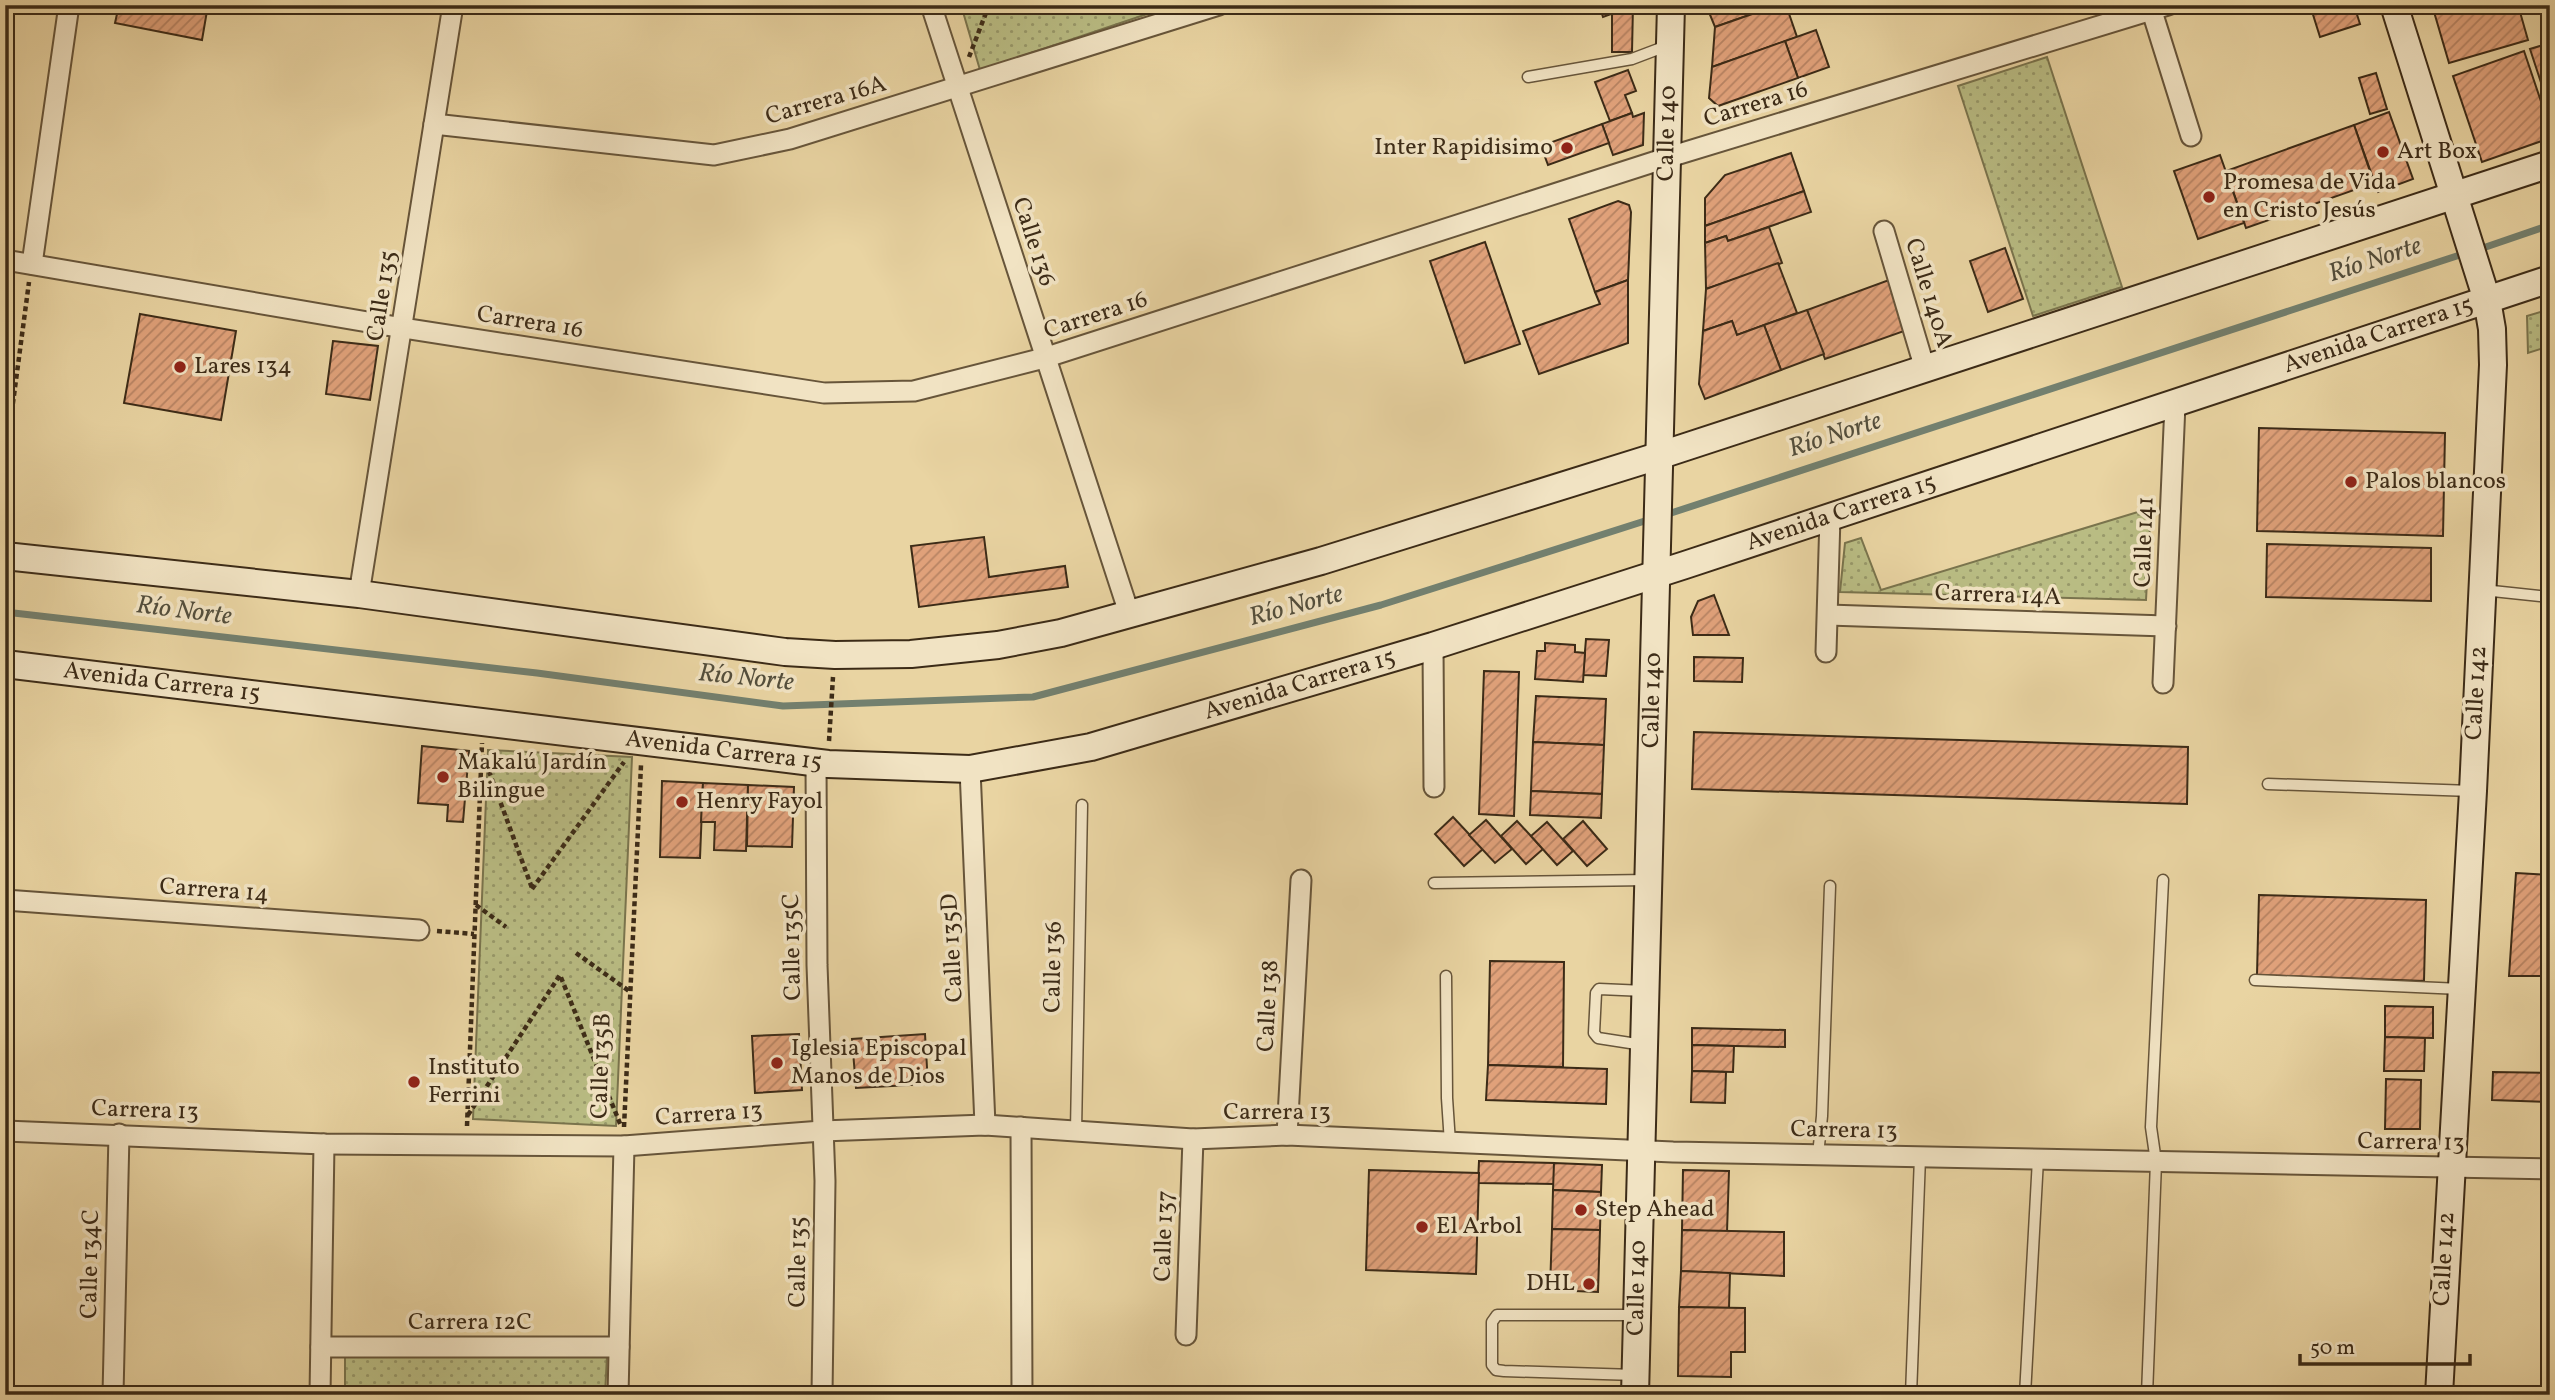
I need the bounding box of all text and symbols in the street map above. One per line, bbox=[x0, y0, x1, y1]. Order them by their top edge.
street label: Carrera 16A bbox=[762, 68, 891, 134]
street label: Carrera 16 bbox=[1700, 73, 1812, 137]
street label: Calle 140 bbox=[1649, 85, 1686, 182]
place label: Inter Rapidisimo bbox=[1374, 131, 1553, 165]
place label: Art Box bbox=[2397, 135, 2477, 169]
marker: Inter Rapidisimo bbox=[1559, 140, 1575, 156]
marker: Art Box bbox=[2375, 144, 2391, 160]
place label: Promesa de Vida en Cristo Jesús bbox=[2223, 166, 2396, 228]
marker: Promesa de Vida en Cristo Jesús bbox=[2201, 189, 2217, 205]
street label: Calle 136 bbox=[1003, 193, 1063, 291]
water label: Río Norte bbox=[2324, 228, 2427, 292]
street label: Calle 140A bbox=[1895, 234, 1961, 352]
street label: Calle 135 bbox=[359, 248, 407, 344]
street label: Carrera 16 bbox=[1040, 283, 1152, 349]
street label: Avenida Carrera 15 bbox=[2279, 288, 2478, 383]
street label: Carrera 16 bbox=[474, 298, 586, 348]
place label: Lares 134 bbox=[194, 350, 292, 384]
marker: Lares 134 bbox=[172, 359, 188, 375]
water label: Río Norte bbox=[1784, 403, 1887, 467]
place label: Palos blancos bbox=[2365, 465, 2506, 499]
street label: Avenida Carrera 15 bbox=[1742, 466, 1941, 561]
marker: Palos blancos bbox=[2343, 474, 2359, 490]
street label: Calle 141 bbox=[2126, 496, 2164, 588]
water label: Río Norte bbox=[1245, 576, 1347, 636]
street label: Carrera 14A bbox=[1934, 577, 2062, 615]
water label: Río Norte bbox=[134, 587, 234, 635]
street label: Avenida Carrera 15 bbox=[1200, 641, 1400, 730]
street label: Calle 142 bbox=[2458, 645, 2496, 741]
street label: Calle 140 bbox=[1635, 652, 1671, 749]
street label: Avenida Carrera 15 bbox=[62, 654, 262, 712]
water label: Río Norte bbox=[696, 655, 796, 701]
street label: Avenida Carrera 15 bbox=[623, 723, 824, 780]
place label: Makalú Jardín Bilingue bbox=[457, 746, 607, 808]
marker: Makalú Jardín Bilingue bbox=[435, 769, 451, 785]
place label: Henry Fayol bbox=[696, 785, 823, 819]
marker: Henry Fayol bbox=[674, 794, 690, 810]
street label: Carrera 14 bbox=[158, 870, 270, 912]
street label: Calle 135C bbox=[775, 893, 811, 1001]
street label: Calle 135D bbox=[933, 893, 973, 1003]
street label: Calle 136 bbox=[1036, 921, 1072, 1013]
street label: Calle 138 bbox=[1250, 959, 1288, 1053]
street label: Calle 135B bbox=[583, 1012, 621, 1120]
place label: Iglesia Episcopal Manos de Dios bbox=[791, 1032, 967, 1094]
place label: Instituto Ferrini bbox=[428, 1051, 520, 1113]
marker: Iglesia Episcopal Manos de Dios bbox=[769, 1055, 785, 1071]
marker: Instituto Ferrini bbox=[406, 1074, 422, 1090]
street label: Carrera 13 bbox=[91, 1092, 199, 1130]
street label: Carrera 13 bbox=[654, 1094, 764, 1136]
street label: Carrera 13 bbox=[1223, 1096, 1331, 1130]
street label: Carrera 13 bbox=[1790, 1113, 1898, 1149]
street label: Carrera 13 bbox=[2357, 1125, 2465, 1161]
street label: Calle 137 bbox=[1146, 1190, 1184, 1282]
place label: Step Ahead bbox=[1595, 1193, 1714, 1227]
marker: Step Ahead bbox=[1573, 1202, 1589, 1218]
street label: Calle 134C bbox=[73, 1209, 109, 1319]
place label: El Arbol bbox=[1436, 1210, 1522, 1244]
street label: Calle 142 bbox=[2426, 1211, 2464, 1307]
street label: Calle 135 bbox=[781, 1216, 817, 1308]
marker: El Arbol bbox=[1414, 1219, 1430, 1235]
street label: Calle 140 bbox=[1620, 1240, 1656, 1336]
place label: DHL bbox=[1526, 1267, 1575, 1301]
marker: DHL bbox=[1581, 1276, 1597, 1292]
street label: Carrera 12C bbox=[408, 1306, 532, 1340]
scale bar bbox=[2300, 1323, 2469, 1367]
text: 50 m bbox=[2310, 1334, 2355, 1363]

